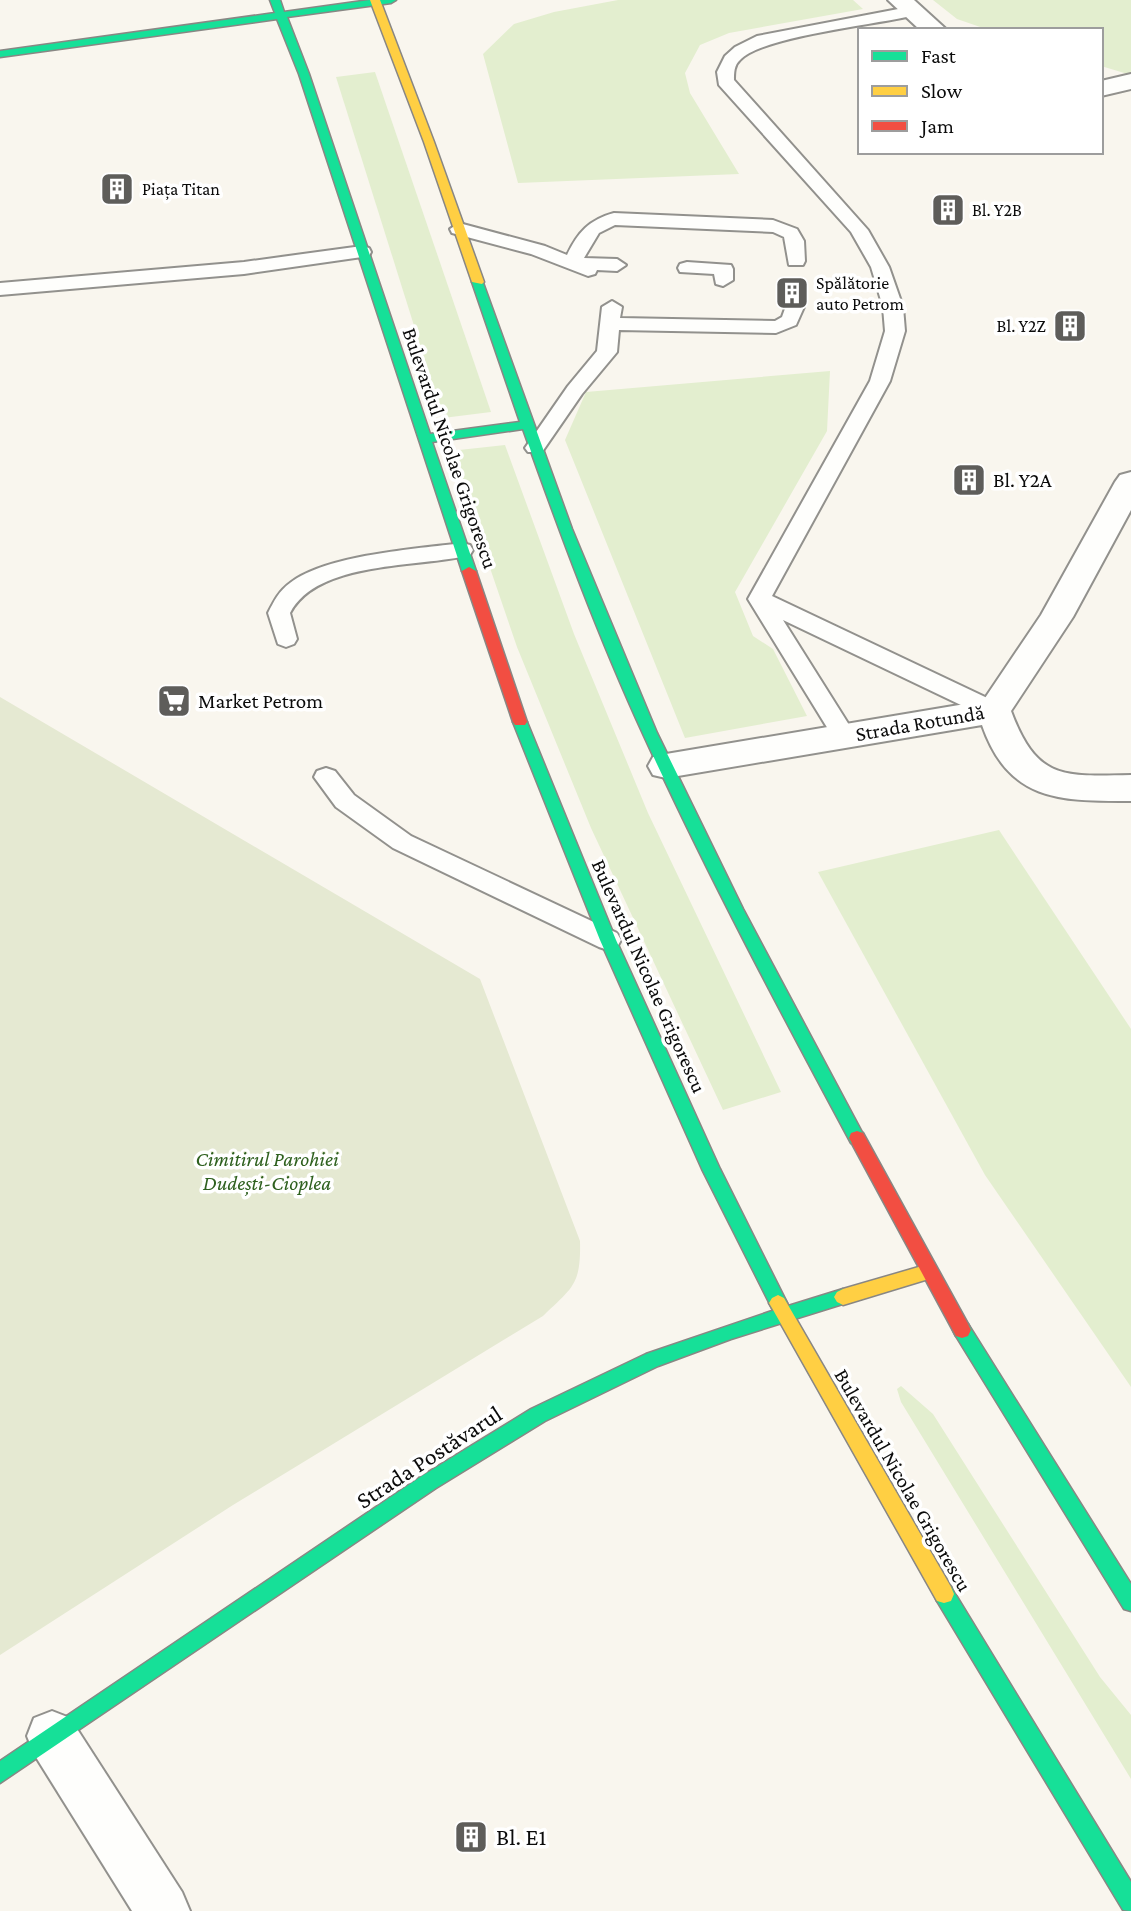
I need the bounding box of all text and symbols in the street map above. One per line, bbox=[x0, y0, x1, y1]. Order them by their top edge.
legend bbox=[858, 28, 1103, 154]
text: Fast bbox=[921, 44, 957, 68]
text: Slow bbox=[921, 79, 963, 103]
text: Jam bbox=[919, 114, 954, 138]
building icon: Piața Titan bbox=[98, 170, 136, 208]
place label: Piața Titan bbox=[142, 179, 220, 201]
building icon: Bl. Y2B bbox=[929, 191, 967, 229]
place label: Bl. Y2B bbox=[972, 200, 1022, 220]
place label: Spălătorie auto Petrom bbox=[816, 273, 905, 314]
building icon: Spălătorie auto Petrom bbox=[773, 274, 811, 312]
building icon: Bl. Y2Z bbox=[1051, 307, 1089, 345]
place label: Bl. Y2Z bbox=[997, 316, 1046, 336]
street label: Bulevardul Nicolae Grigorescu bbox=[397, 324, 503, 572]
building icon: Bl. Y2A bbox=[950, 461, 988, 499]
place label: Bl. Y2A bbox=[993, 468, 1052, 492]
supermarket icon: Market Petrom bbox=[155, 682, 193, 720]
place label: Market Petrom bbox=[198, 689, 323, 713]
street label: Strada Rotundă bbox=[854, 700, 986, 746]
street label: Bulevardul Nicolae Grigorescu bbox=[587, 856, 711, 1096]
park label: Cimitirul Parohiei Dudești-Cioplea bbox=[195, 1147, 339, 1196]
street label: Bulevardul Nicolae Grigorescu bbox=[829, 1364, 977, 1596]
street label: Strada Postăvarul bbox=[351, 1400, 506, 1514]
building icon: Bl. E1 bbox=[452, 1818, 490, 1856]
place label: Bl. E1 bbox=[496, 1823, 546, 1850]

